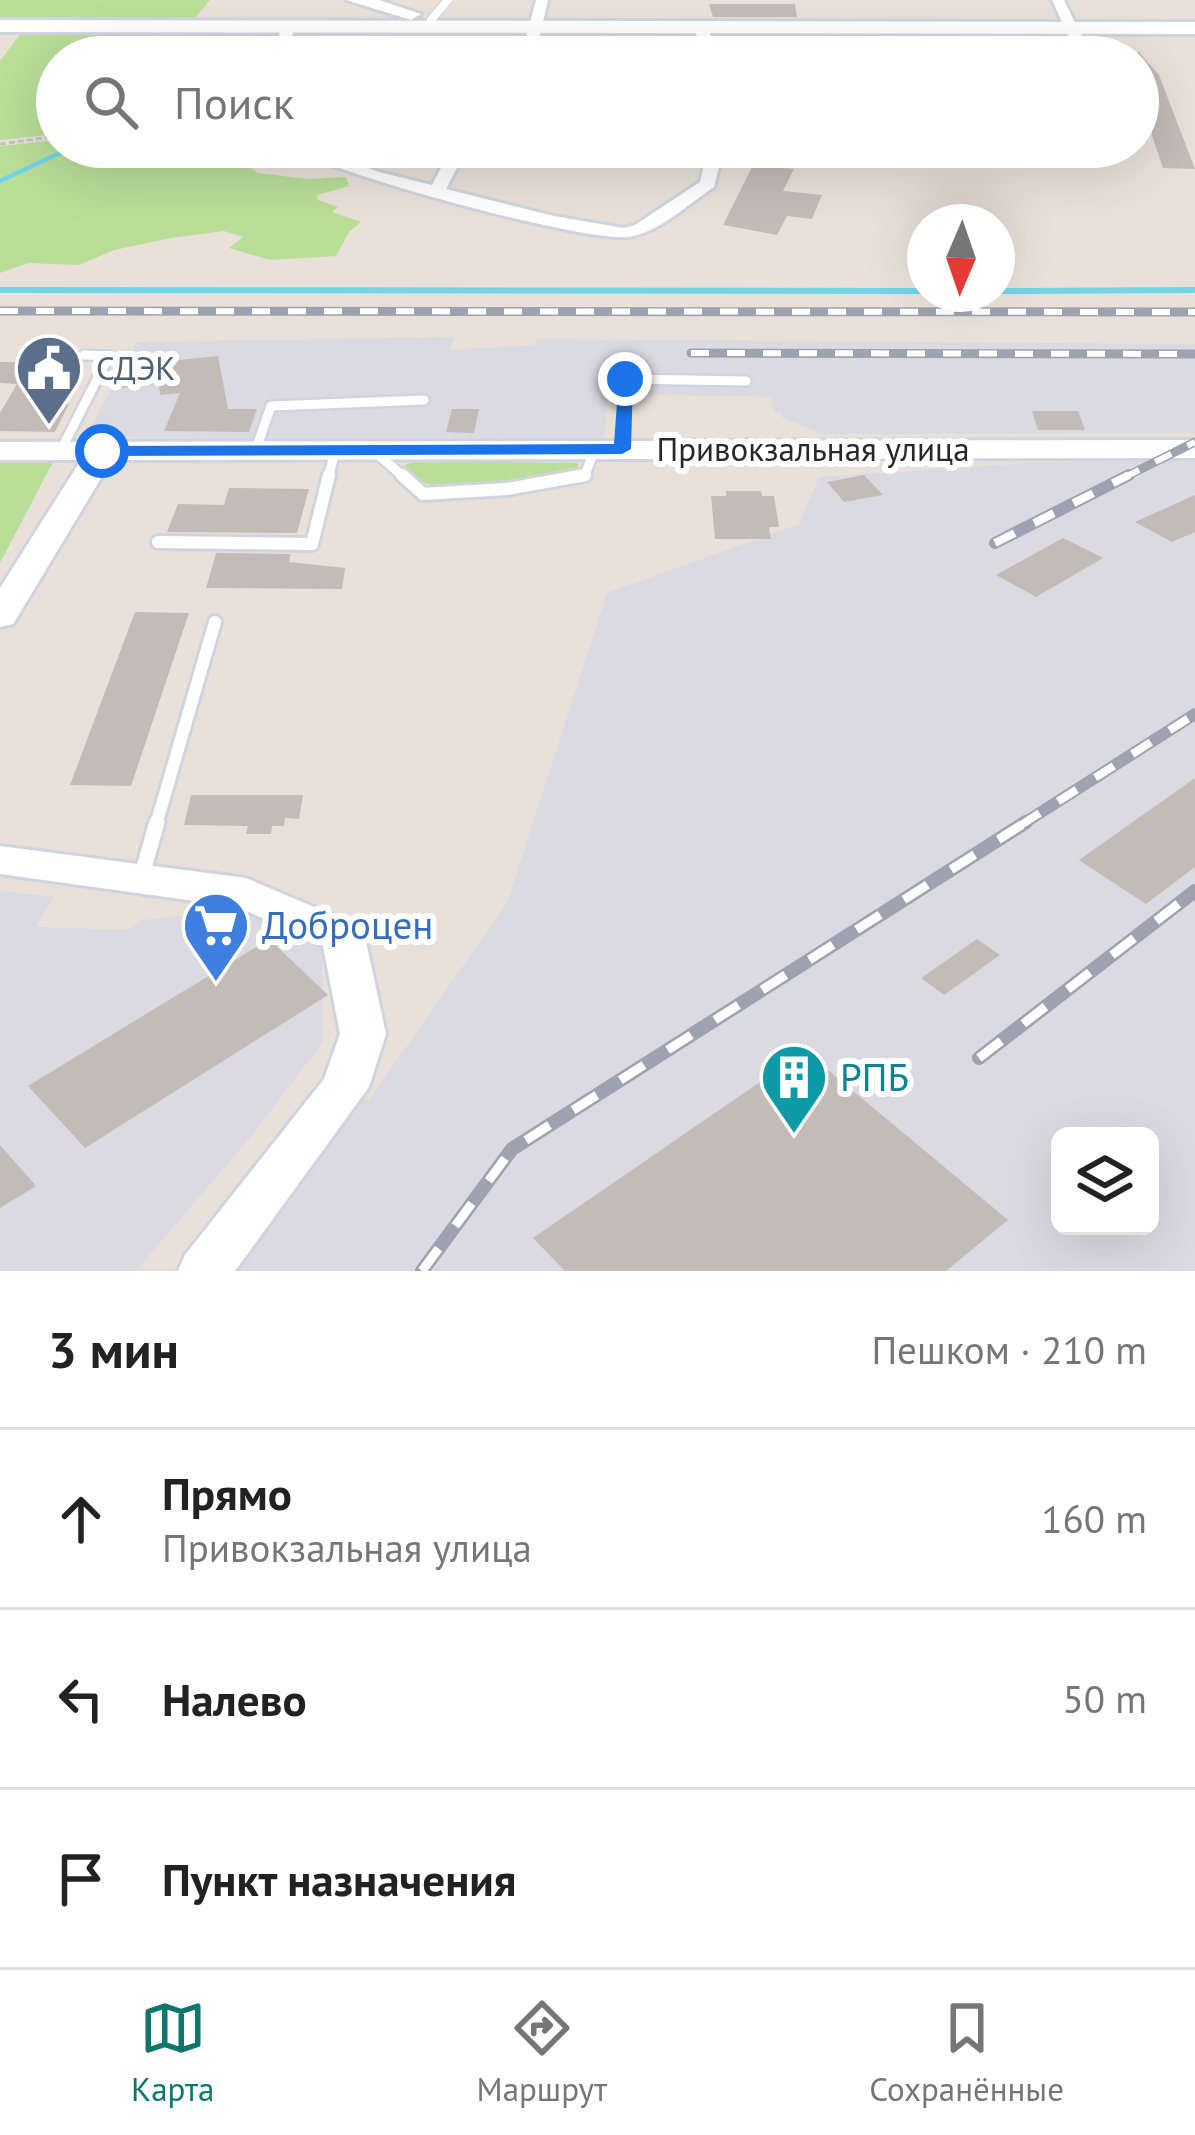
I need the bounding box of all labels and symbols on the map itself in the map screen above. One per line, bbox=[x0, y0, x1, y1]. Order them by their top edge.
north arrow bbox=[907, 204, 1015, 312]
public building icon: СДЭК bbox=[14, 333, 84, 427]
place label: СДЭК bbox=[96, 346, 175, 389]
route end bbox=[598, 352, 652, 406]
route start bbox=[75, 424, 129, 478]
street label: Привокзальная улица bbox=[656, 427, 970, 470]
supermarket icon: Доброцен bbox=[181, 890, 251, 984]
place label: Доброцен bbox=[262, 899, 433, 950]
building icon: РПБ bbox=[759, 1042, 829, 1136]
place label: РПБ bbox=[840, 1051, 909, 1102]

